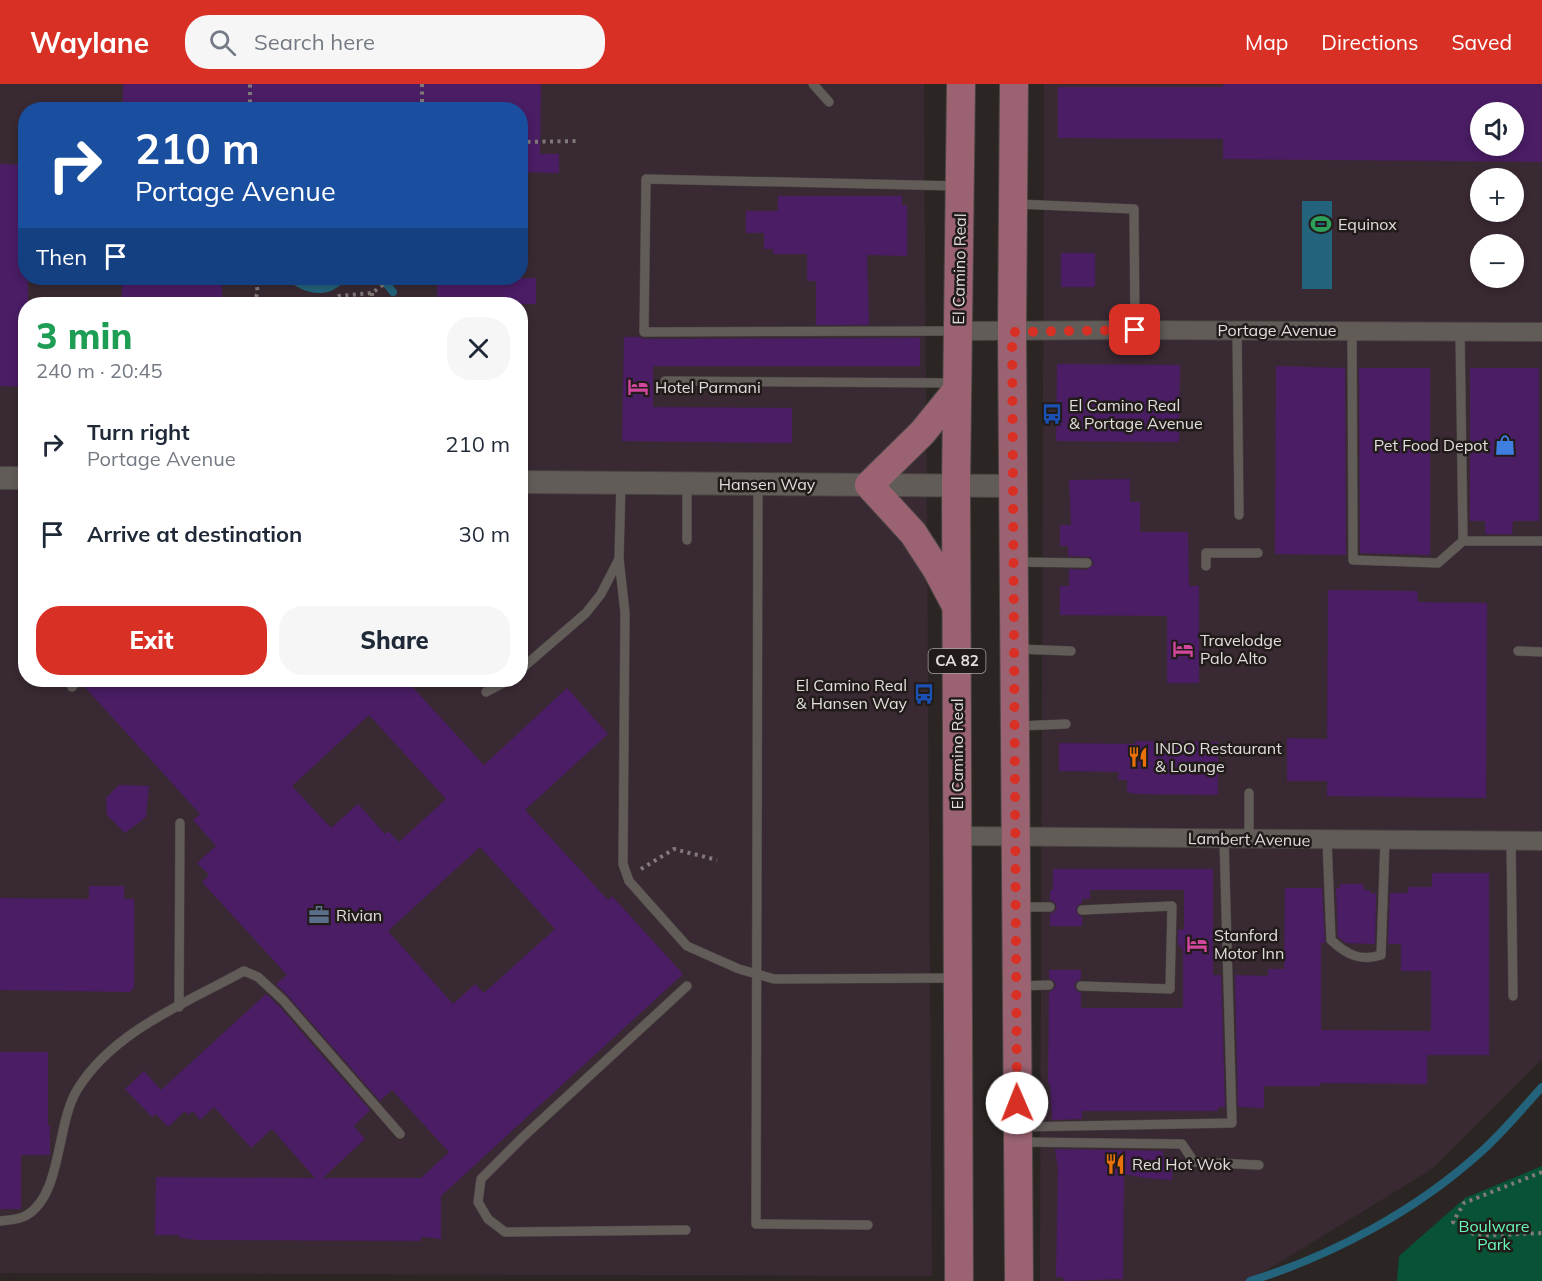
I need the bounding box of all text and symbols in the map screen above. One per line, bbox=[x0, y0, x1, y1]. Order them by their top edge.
search box bbox=[185, 15, 605, 69]
text: Waylane bbox=[30, 25, 149, 60]
icon: search bbox=[206, 26, 239, 59]
text: Search here bbox=[254, 28, 375, 56]
text: Map bbox=[1245, 29, 1288, 55]
text: Directions bbox=[1321, 29, 1418, 55]
text: Saved bbox=[1451, 29, 1512, 55]
map controls bbox=[1470, 102, 1524, 288]
button: sound bbox=[1470, 102, 1524, 156]
text: 210 m bbox=[135, 122, 260, 175]
icon: right bbox=[36, 126, 114, 204]
button: + bbox=[1470, 168, 1524, 222]
text: Portage Avenue bbox=[135, 174, 336, 208]
sports icon: Equinox bbox=[1309, 212, 1333, 236]
street label: El Camino Real bbox=[948, 213, 970, 325]
place label: Equinox bbox=[1338, 214, 1397, 234]
button: − bbox=[1470, 234, 1524, 288]
icon: arrive bbox=[99, 240, 132, 273]
text: Then bbox=[36, 243, 87, 271]
pin bbox=[1109, 304, 1160, 355]
text: 3 min bbox=[36, 313, 132, 358]
icon: arrive bbox=[1118, 313, 1151, 346]
button: close bbox=[447, 317, 510, 380]
street label: Portage Avenue bbox=[1218, 320, 1336, 340]
text: 240 m · 20:45 bbox=[36, 358, 162, 383]
hotel icon: Hotel Parmani bbox=[626, 375, 650, 399]
place label: Hotel Parmani bbox=[655, 377, 761, 397]
place label: El Camino Real & Portage Avenue bbox=[1069, 395, 1203, 433]
bus stop icon: El Camino Real & Portage Avenue bbox=[1040, 402, 1064, 426]
text: Turn right bbox=[87, 418, 190, 446]
icon: right bbox=[36, 428, 69, 461]
text: 210 m bbox=[445, 430, 510, 458]
shop icon: Pet Food Depot bbox=[1493, 433, 1517, 457]
place label: Pet Food Depot bbox=[1374, 435, 1488, 455]
text: Portage Avenue bbox=[87, 446, 236, 471]
street label: Hansen Way bbox=[719, 474, 816, 494]
icon: arrive bbox=[36, 518, 69, 551]
text: Arrive at destination bbox=[87, 520, 302, 548]
text: 30 m bbox=[459, 520, 510, 548]
button: Exit bbox=[36, 606, 267, 675]
button: Share bbox=[279, 606, 510, 675]
place label: Travelodge Palo Alto bbox=[1200, 630, 1282, 668]
hotel icon: Travelodge Palo Alto bbox=[1171, 637, 1195, 661]
road number: CA 82 bbox=[928, 649, 986, 673]
place label: El Camino Real & Hansen Way bbox=[796, 675, 907, 713]
bus stop icon: El Camino Real & Hansen Way bbox=[912, 682, 936, 706]
street label: El Camino Real bbox=[947, 698, 967, 810]
place label: INDO Restaurant & Lounge bbox=[1155, 738, 1282, 776]
restaurant icon: INDO Restaurant & Lounge bbox=[1126, 745, 1150, 769]
street label: Lambert Avenue bbox=[1188, 828, 1310, 850]
office icon: Rivian bbox=[307, 903, 331, 927]
place label: Rivian bbox=[336, 905, 382, 925]
place label: Stanford Motor Inn bbox=[1214, 925, 1284, 963]
hotel icon: Stanford Motor Inn bbox=[1185, 932, 1209, 956]
position arrow bbox=[985, 1071, 1049, 1135]
restaurant icon: Red Hot Wok bbox=[1103, 1152, 1127, 1176]
place label: Red Hot Wok bbox=[1132, 1154, 1231, 1174]
park label: Boulware Park bbox=[1459, 1216, 1529, 1254]

